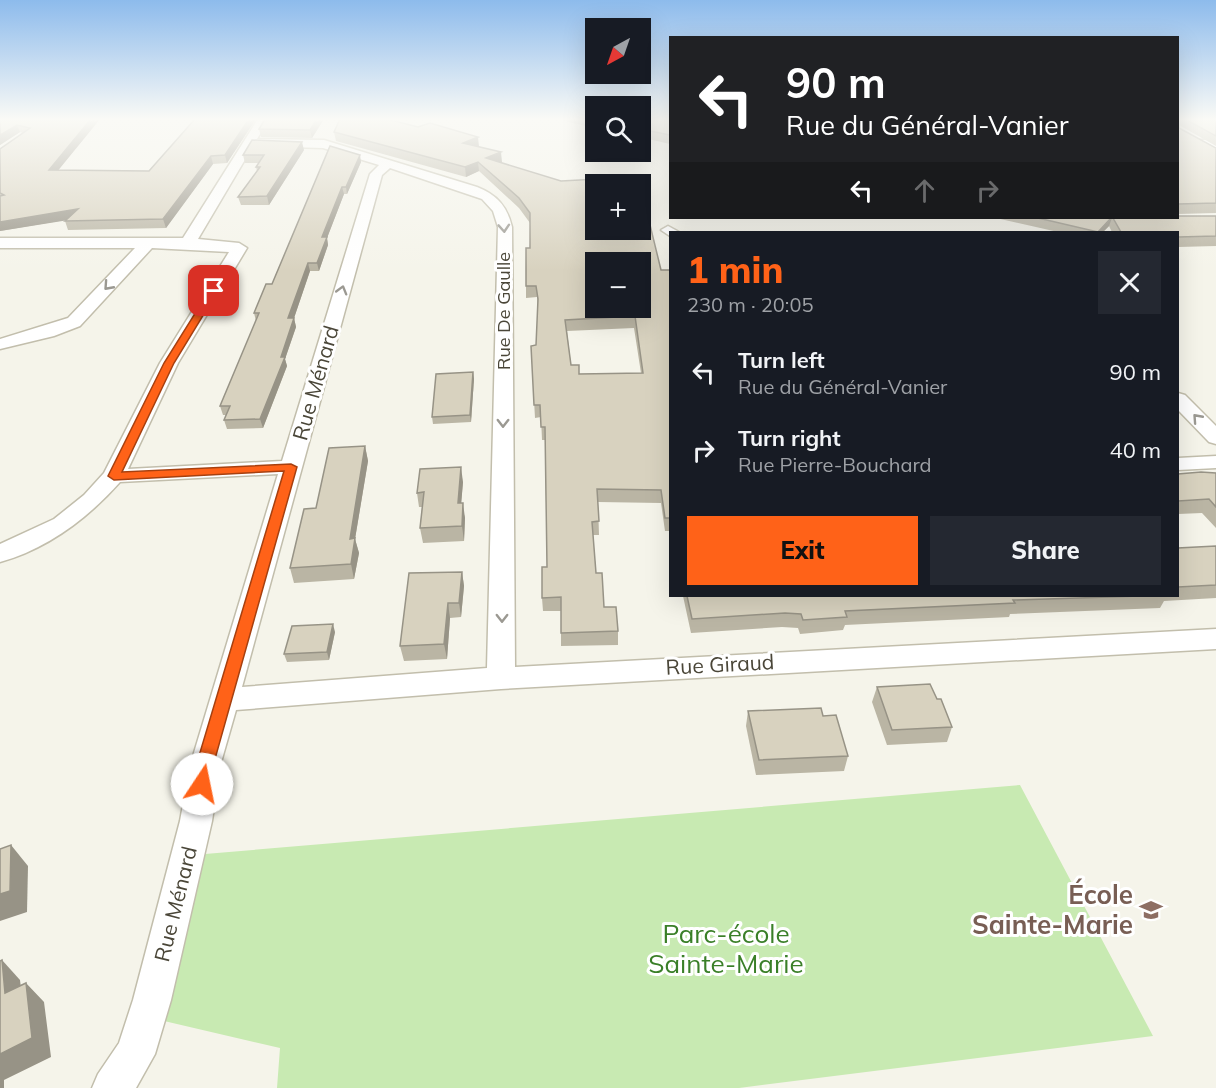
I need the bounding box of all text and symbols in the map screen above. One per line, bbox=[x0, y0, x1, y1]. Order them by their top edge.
north arrow bbox=[585, 18, 651, 84]
map controls bbox=[585, 18, 651, 318]
text: 90 m bbox=[786, 56, 886, 109]
icon: left bbox=[687, 60, 765, 138]
button: search bbox=[585, 96, 651, 162]
text: Rue du Général-Vanier bbox=[786, 108, 1069, 142]
button: + bbox=[585, 174, 651, 240]
icon: left bbox=[845, 174, 878, 207]
icon: ahead bbox=[908, 174, 941, 207]
icon: right bbox=[971, 174, 1004, 207]
one-way arrow bbox=[497, 223, 510, 232]
text: 1 min bbox=[687, 247, 783, 292]
button: close bbox=[1098, 251, 1161, 314]
street label: Rue De Gaulle bbox=[492, 252, 515, 370]
button: − bbox=[585, 252, 651, 318]
pin bbox=[188, 265, 239, 316]
icon: arrive bbox=[197, 274, 230, 307]
one-way arrow bbox=[104, 279, 115, 290]
one-way arrow bbox=[335, 285, 348, 295]
text: 230 m · 20:05 bbox=[687, 292, 813, 317]
street label: Rue Ménard bbox=[286, 322, 344, 443]
text: Turn left bbox=[738, 346, 825, 374]
icon: left bbox=[687, 356, 720, 389]
text: 90 m bbox=[1110, 358, 1161, 386]
text: Rue du Général-Vanier bbox=[738, 374, 947, 399]
one-way arrow bbox=[1193, 414, 1204, 425]
one-way arrow bbox=[497, 418, 509, 427]
text: Turn right bbox=[738, 424, 841, 452]
icon: right bbox=[687, 434, 720, 467]
text: 40 m bbox=[1110, 436, 1161, 464]
text: Rue Pierre-Bouchard bbox=[738, 452, 932, 477]
button: Exit bbox=[687, 516, 918, 585]
button: Share bbox=[930, 516, 1161, 585]
one-way arrow bbox=[496, 613, 508, 622]
street label: Rue Giraud bbox=[665, 648, 775, 680]
position arrow bbox=[170, 752, 234, 816]
street label: Rue Ménard bbox=[148, 843, 202, 964]
place label: École Sainte-Marie bbox=[972, 878, 1133, 941]
school or university icon: École Sainte-Marie bbox=[1138, 897, 1164, 923]
park label: Parc-école Sainte-Marie bbox=[648, 917, 804, 980]

